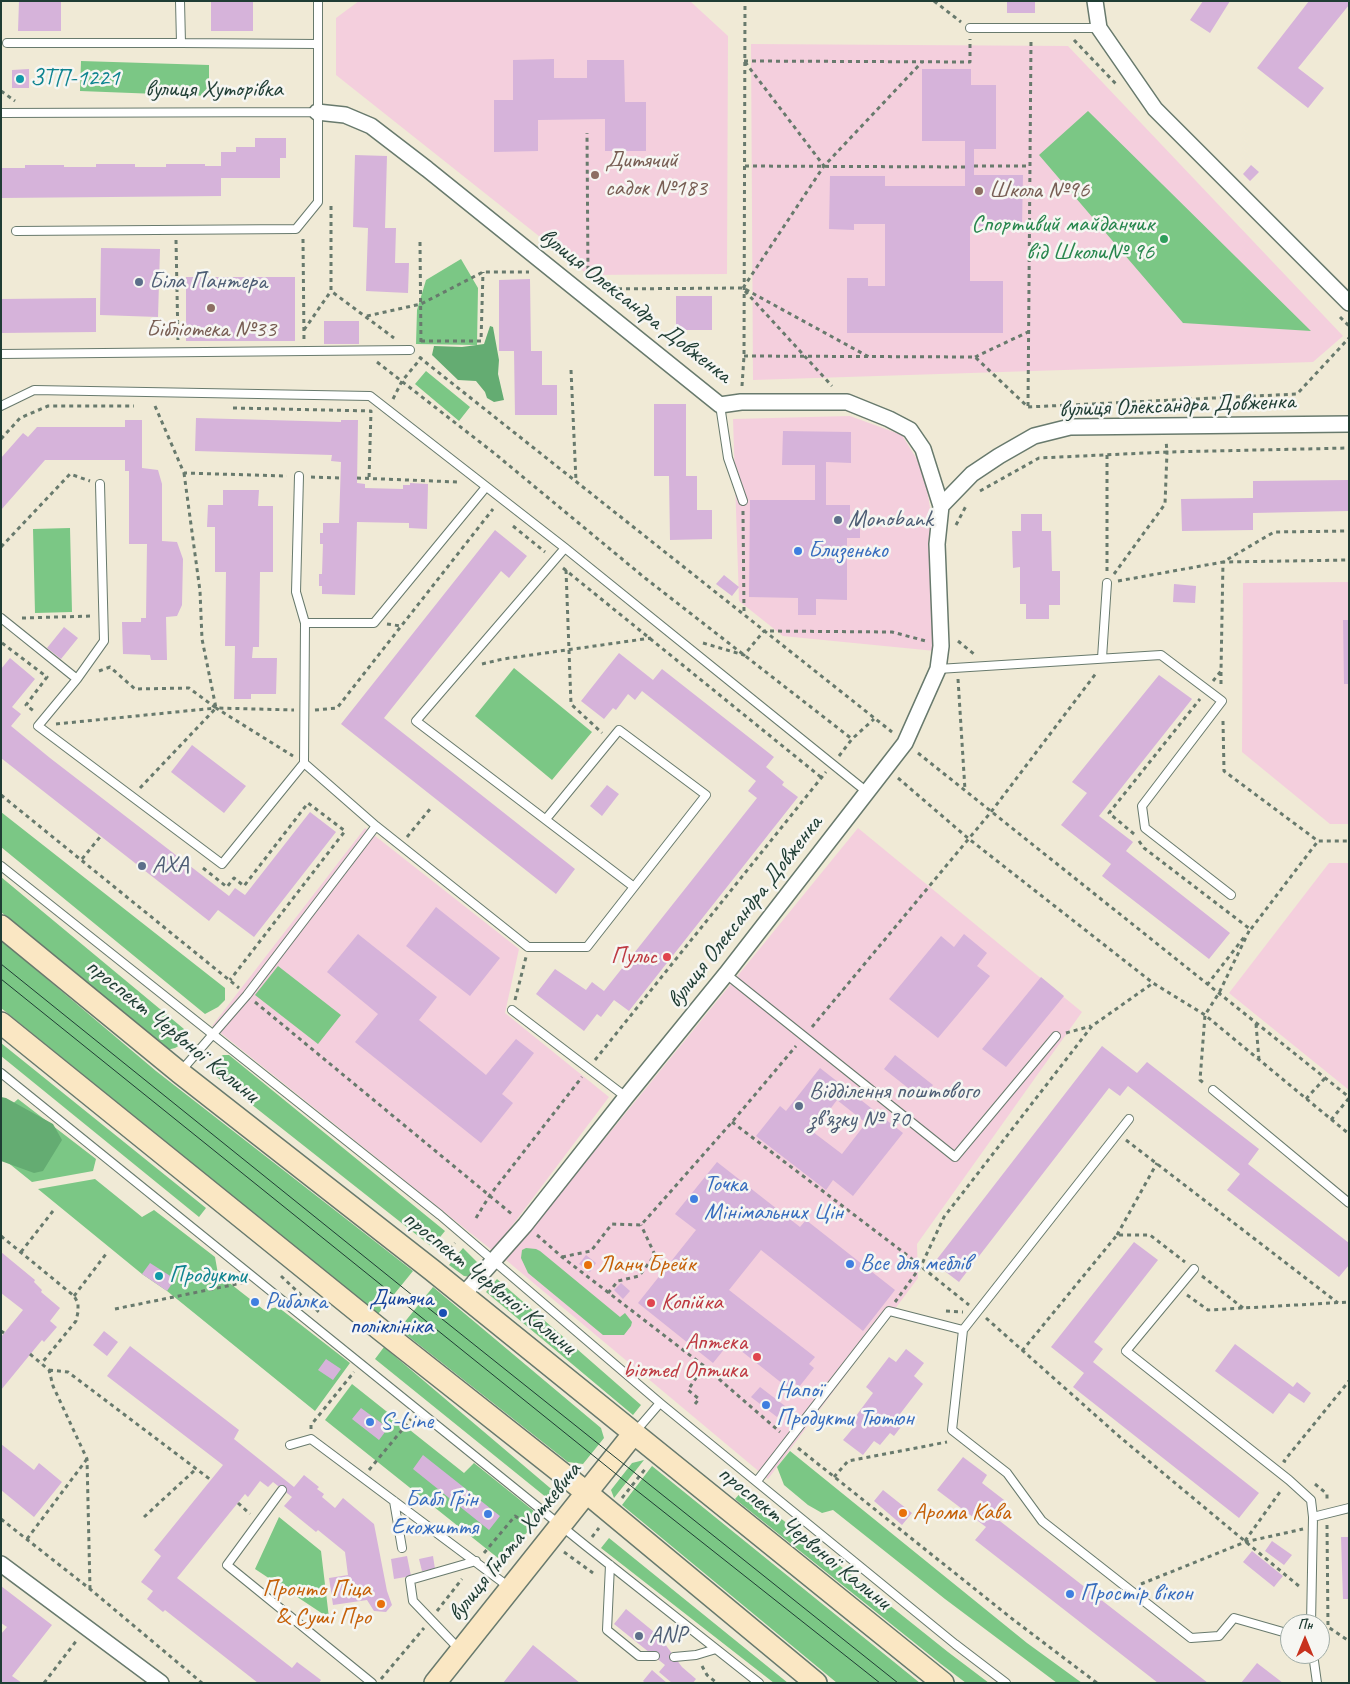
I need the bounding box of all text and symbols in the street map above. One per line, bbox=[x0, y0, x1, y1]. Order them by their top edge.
place label: ЗТП-1221 bbox=[30, 65, 120, 93]
marker: ЗТП-1221 bbox=[14, 73, 26, 85]
street label: вулиця Хуторівка bbox=[145, 76, 283, 104]
place label: Дитячий садок №183 bbox=[605, 147, 707, 203]
marker: Дитячий садок №183 bbox=[589, 169, 601, 181]
place label: Школа №96 bbox=[989, 177, 1089, 205]
marker: Школа №96 bbox=[973, 185, 985, 197]
place label: Спортивий майданчик від Школи№ 96 bbox=[971, 211, 1154, 267]
street label: вулиця Олександра Довженка bbox=[533, 222, 737, 390]
marker: Спортивий майданчик від Школи№ 96 bbox=[1158, 233, 1170, 245]
place label: Біла Пантера bbox=[149, 268, 267, 296]
marker: Біла Пантера bbox=[133, 276, 145, 288]
marker: Бібліотека №33 bbox=[205, 302, 217, 314]
place label: Бібліотека №33 bbox=[146, 316, 276, 344]
street label: вулиця Олександра Довженка bbox=[1058, 387, 1296, 425]
place label: Monobank bbox=[848, 506, 933, 534]
marker: Monobank bbox=[832, 514, 844, 526]
place label: Близенько bbox=[808, 537, 888, 565]
marker: Близенько bbox=[792, 545, 804, 557]
street label: вулиця Олександра Довженка bbox=[661, 810, 829, 1014]
place label: AXA bbox=[152, 852, 188, 880]
marker: AXA bbox=[136, 860, 148, 872]
place label: Пульс bbox=[611, 943, 657, 971]
marker: Пульс bbox=[661, 951, 673, 963]
street label: проспект Червоної Калини bbox=[80, 952, 264, 1110]
place label: Відділення поштового зв’язку № 70 bbox=[809, 1078, 979, 1134]
marker: Відділення поштового зв’язку № 70 bbox=[793, 1100, 805, 1112]
place label: Точка Мінімальних Цін bbox=[704, 1171, 843, 1227]
marker: Точка Мінімальних Цін bbox=[688, 1193, 700, 1205]
street label: проспект Червоної Калини bbox=[397, 1204, 581, 1362]
place label: Все для меблів bbox=[860, 1250, 971, 1278]
place label: Ланч Брейк bbox=[598, 1251, 695, 1279]
marker: Все для меблів bbox=[844, 1258, 856, 1270]
marker: Ланч Брейк bbox=[582, 1259, 594, 1271]
place label: Продукти bbox=[169, 1262, 246, 1290]
marker: Продукти bbox=[153, 1270, 165, 1282]
place label: Дитяча поліклініка bbox=[350, 1285, 433, 1341]
place label: Рибалка bbox=[265, 1288, 327, 1316]
place label: Копійка bbox=[661, 1289, 723, 1317]
marker: Рибалка bbox=[249, 1296, 261, 1308]
marker: Копійка bbox=[645, 1297, 657, 1309]
marker: Дитяча поліклініка bbox=[437, 1307, 449, 1319]
place label: Аптека biomed Оптика bbox=[623, 1329, 747, 1385]
marker: Аптека biomed Оптика bbox=[751, 1351, 763, 1363]
place label: Напої Продукти Тютюн bbox=[776, 1377, 914, 1433]
marker: Напої Продукти Тютюн bbox=[760, 1399, 772, 1411]
place label: S-Line bbox=[380, 1408, 433, 1436]
marker: S-Line bbox=[364, 1416, 376, 1428]
street label: вулиця Гната Хоткевича bbox=[442, 1457, 588, 1627]
street label: проспект Червоної Калини bbox=[712, 1459, 896, 1617]
place label: Бабл Грін Eкожиття bbox=[391, 1486, 478, 1542]
place label: Арома Кава bbox=[913, 1499, 1010, 1527]
marker: Арома Кава bbox=[897, 1507, 909, 1519]
marker: Бабл Грін Eкожиття bbox=[482, 1508, 494, 1520]
place label: Пронто Піца & Суші Про bbox=[262, 1576, 371, 1632]
place label: Простір вікон bbox=[1080, 1580, 1192, 1608]
marker: Простір вікон bbox=[1064, 1588, 1076, 1600]
marker: Пронто Піца & Суші Про bbox=[375, 1598, 387, 1610]
north arrow bbox=[1280, 1614, 1330, 1664]
text: Пн bbox=[1298, 1616, 1312, 1633]
place label: ANP bbox=[649, 1622, 687, 1650]
marker: ANP bbox=[633, 1630, 645, 1642]

